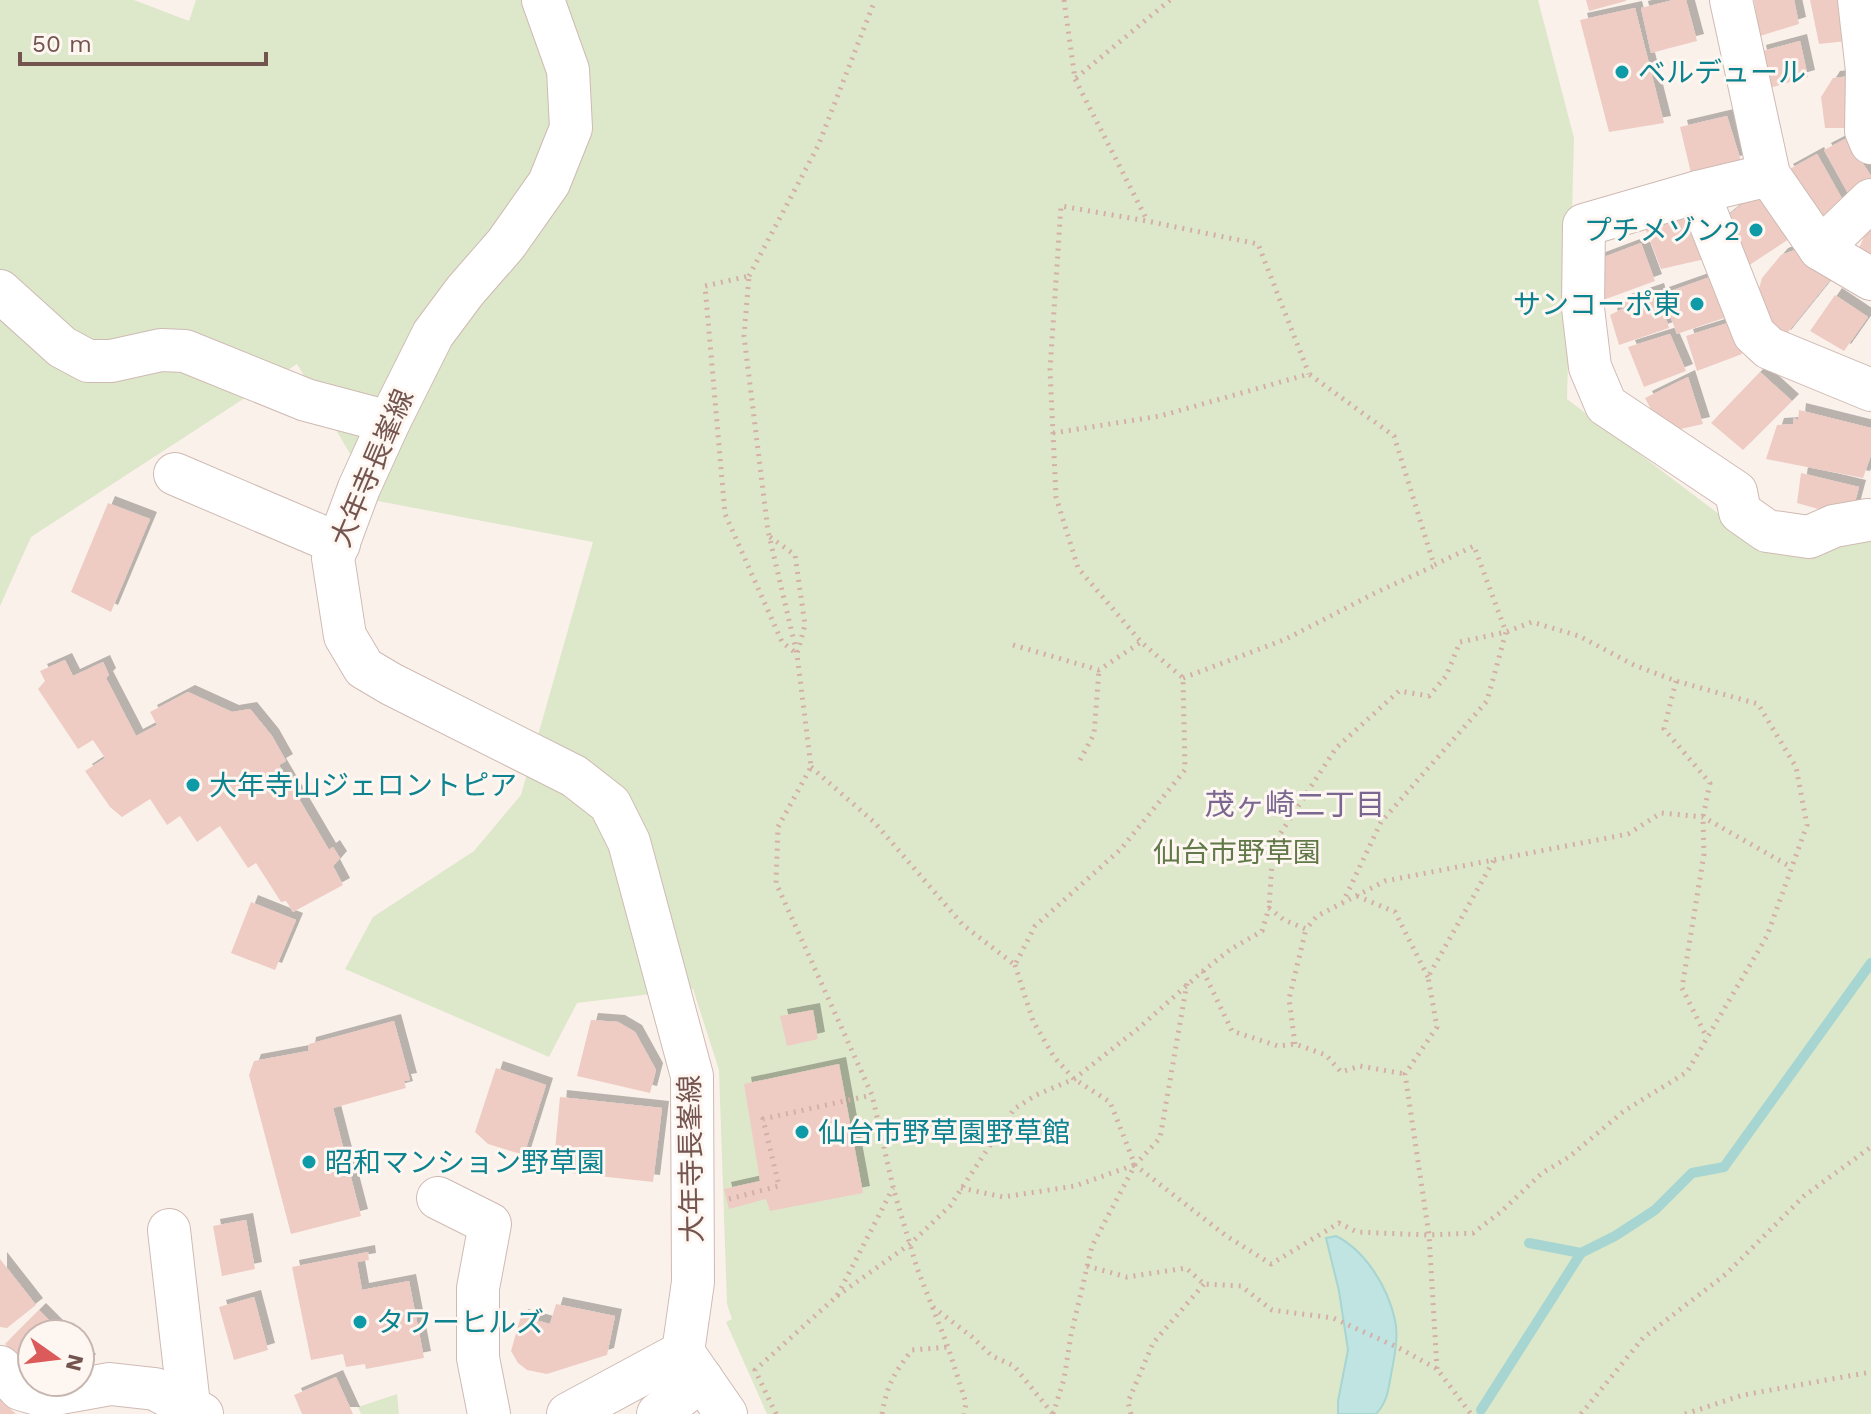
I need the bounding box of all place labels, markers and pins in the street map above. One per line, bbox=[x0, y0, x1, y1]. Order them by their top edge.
place label: ベルデュール bbox=[1638, 56, 1806, 89]
marker: ベルデュール bbox=[1613, 63, 1631, 81]
place label: プチメゾン2 bbox=[1584, 214, 1740, 247]
marker: プチメゾン2 bbox=[1747, 221, 1765, 239]
place label: サンコーポ東 bbox=[1513, 288, 1681, 321]
marker: サンコーポ東 bbox=[1688, 295, 1706, 313]
place label: 大年寺山ジェロントピア bbox=[209, 769, 517, 802]
marker: 大年寺山ジェロントピア bbox=[184, 776, 202, 794]
place label: 仙台市野草園野草館 bbox=[818, 1116, 1070, 1149]
marker: 仙台市野草園野草館 bbox=[793, 1123, 811, 1141]
place label: 昭和マンション野草園 bbox=[325, 1146, 605, 1179]
marker: 昭和マンション野草園 bbox=[300, 1153, 318, 1171]
place label: タワーヒルズ bbox=[376, 1306, 544, 1339]
marker: タワーヒルズ bbox=[351, 1313, 369, 1331]

